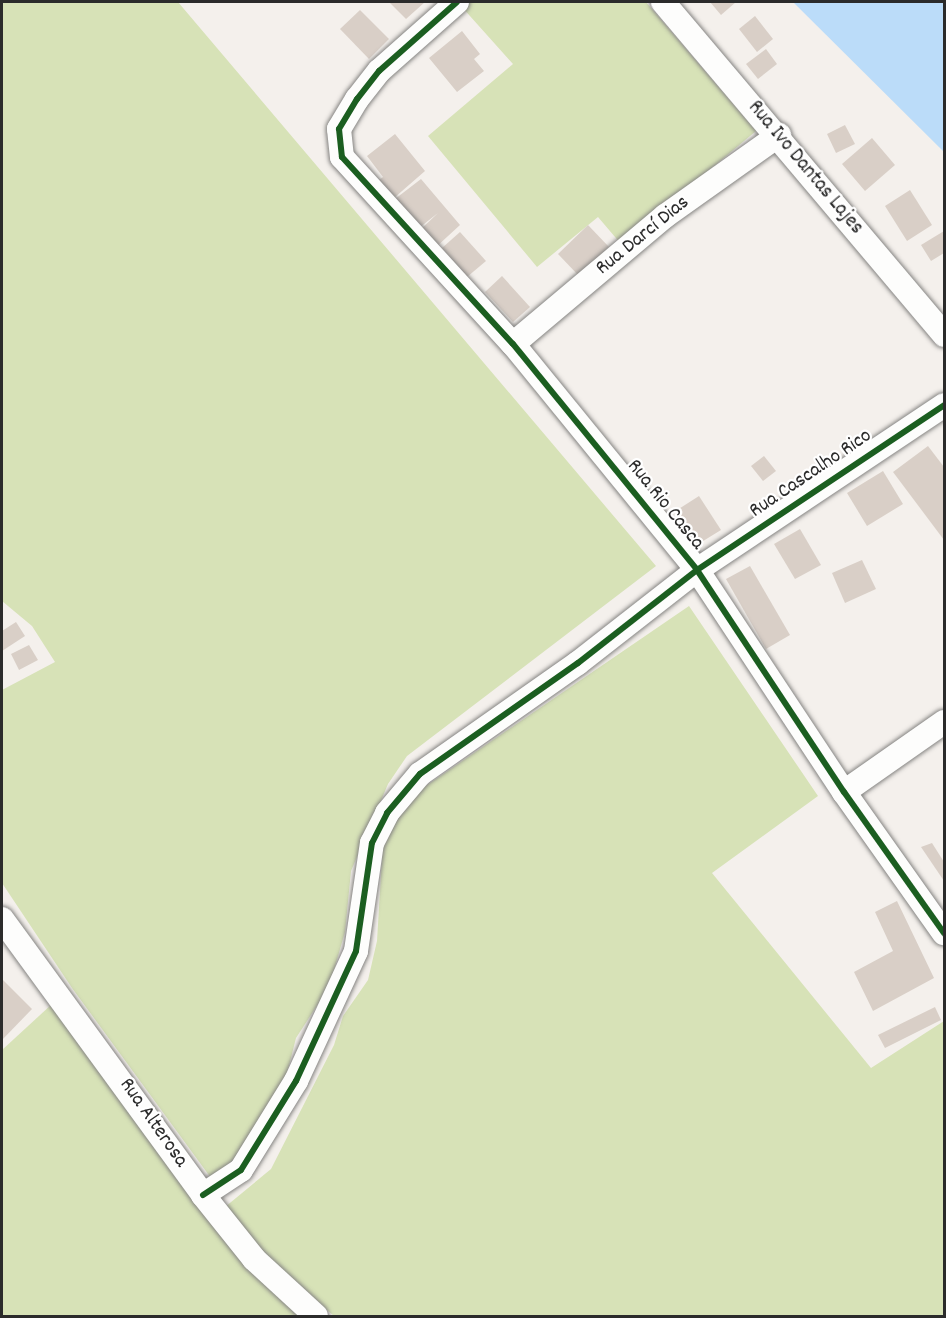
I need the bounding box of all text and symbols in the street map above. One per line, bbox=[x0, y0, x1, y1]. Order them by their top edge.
street label: Rua Ivo Dantas Lajes bbox=[742, 96, 868, 240]
street label: Rua Darcí Dias bbox=[591, 191, 695, 281]
street label: Rua Cascalho Rico bbox=[745, 424, 877, 524]
street label: Rua Rio Casca bbox=[621, 455, 709, 555]
street label: Rua Alterosa bbox=[113, 1073, 193, 1173]

